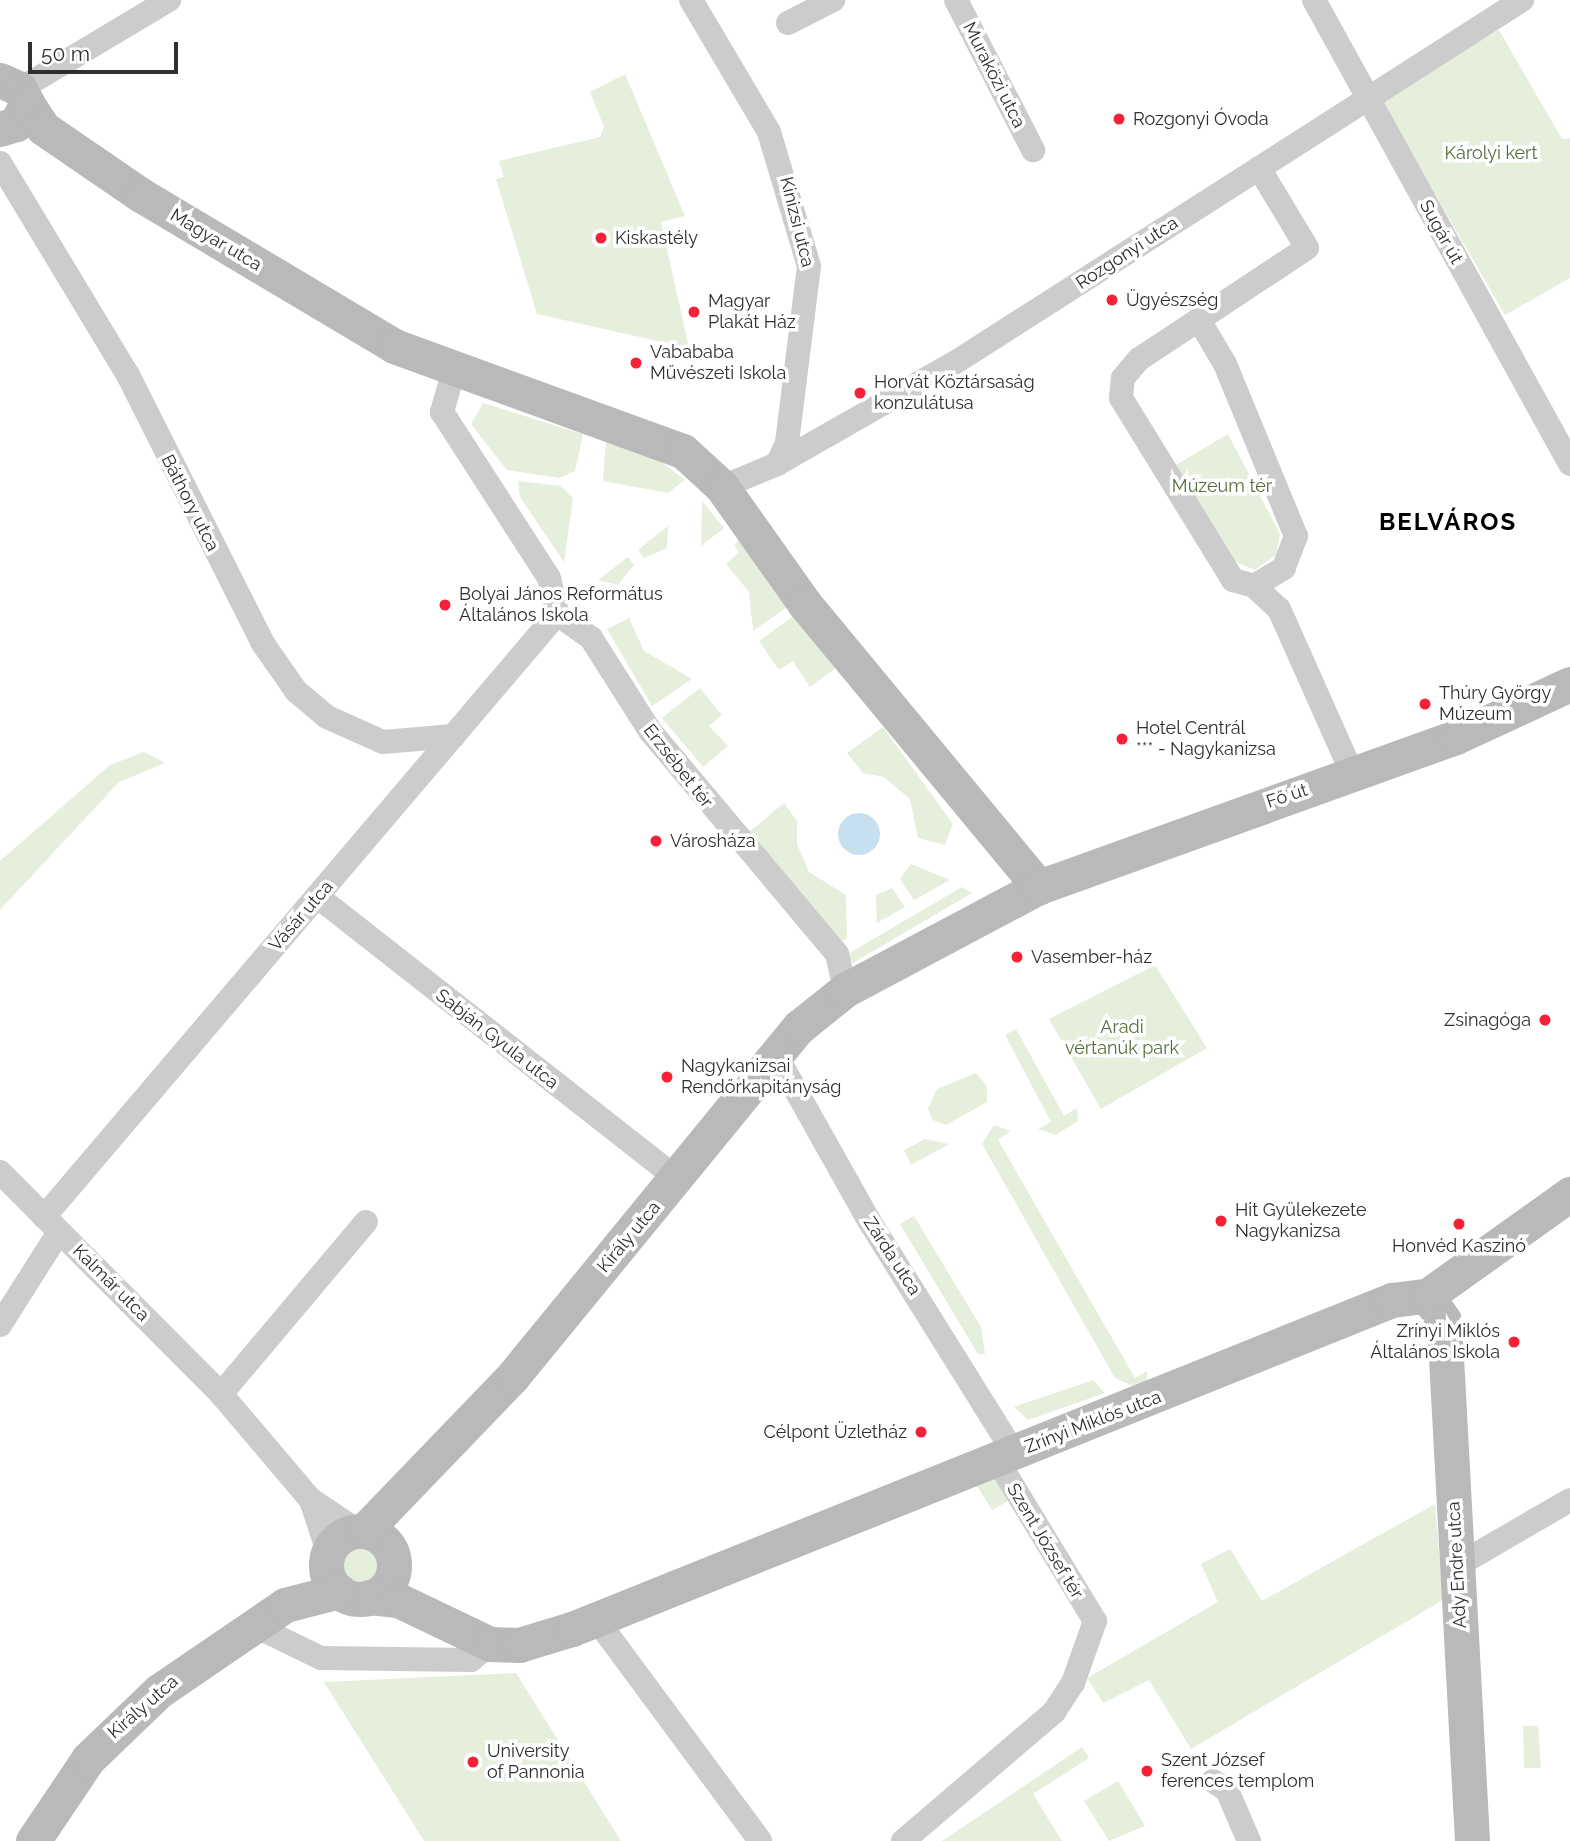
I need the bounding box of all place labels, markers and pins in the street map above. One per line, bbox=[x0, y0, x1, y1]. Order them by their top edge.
place label: Rozgonyi Óvoda bbox=[1133, 108, 1269, 130]
marker: Rozgonyi Óvoda bbox=[1111, 111, 1127, 127]
place label: Kiskastély bbox=[615, 227, 698, 249]
marker: Kiskastély bbox=[593, 230, 609, 246]
place label: Ügyészség bbox=[1126, 289, 1218, 311]
place label: Magyar Plakát Ház bbox=[708, 291, 796, 334]
marker: Ügyészség bbox=[1104, 292, 1120, 308]
marker: Magyar Plakát Ház bbox=[686, 304, 702, 320]
place label: Vabababa Művészeti Iskola bbox=[650, 342, 786, 384]
marker: Vabababa Művészeti Iskola bbox=[628, 355, 644, 371]
place label: Horvát Köztársaság konzulátusa bbox=[874, 372, 1035, 414]
marker: Horvát Köztársaság konzulátusa bbox=[852, 385, 868, 401]
place label: Bolyai János Református Általános Iskola bbox=[459, 584, 663, 626]
marker: Bolyai János Református Általános Iskola bbox=[437, 597, 453, 613]
place label: Thúry György Múzeum bbox=[1439, 683, 1552, 726]
marker: Thúry György Múzeum bbox=[1417, 696, 1433, 712]
place label: Hotel Centrál *** - Nagykanizsa bbox=[1136, 718, 1276, 760]
marker: Hotel Centrál *** - Nagykanizsa bbox=[1114, 731, 1130, 747]
place label: Városháza bbox=[670, 830, 755, 852]
marker: Városháza bbox=[648, 833, 664, 849]
place label: Vasember-ház bbox=[1031, 946, 1152, 968]
marker: Vasember-ház bbox=[1009, 949, 1025, 965]
place label: Zsinagóga bbox=[1444, 1009, 1531, 1031]
marker: Zsinagóga bbox=[1537, 1012, 1553, 1028]
place label: Nagykanizsai Rendőrkapitányság bbox=[681, 1056, 841, 1098]
marker: Nagykanizsai Rendőrkapitányság bbox=[659, 1069, 675, 1085]
place label: Hit Gyülekezete Nagykanizsa bbox=[1235, 1200, 1367, 1242]
marker: Hit Gyülekezete Nagykanizsa bbox=[1213, 1213, 1229, 1229]
marker: Honvéd Kaszinó bbox=[1451, 1216, 1467, 1232]
place label: Honvéd Kaszinó bbox=[1392, 1235, 1526, 1257]
place label: Zrínyi Miklós Általános Iskola bbox=[1370, 1321, 1500, 1364]
marker: Zrínyi Miklós Általános Iskola bbox=[1506, 1334, 1522, 1350]
place label: Célpont Üzletház bbox=[763, 1421, 907, 1443]
marker: Célpont Üzletház bbox=[913, 1424, 929, 1440]
place label: University of Pannonia bbox=[487, 1741, 585, 1784]
place label: Szent József ferences templom bbox=[1161, 1750, 1314, 1792]
marker: University of Pannonia bbox=[465, 1754, 481, 1770]
marker: Szent József ferences templom bbox=[1139, 1763, 1155, 1779]

